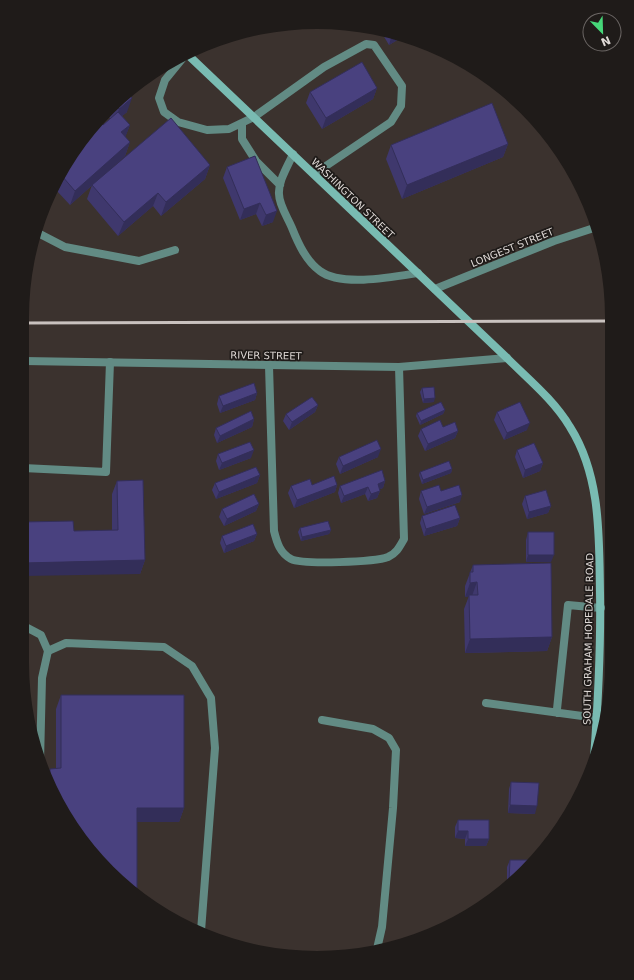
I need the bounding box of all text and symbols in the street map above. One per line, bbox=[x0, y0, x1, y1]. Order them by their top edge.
north arrow bbox=[582, 12, 622, 52]
text: N bbox=[599, 33, 612, 49]
street label: WASHINGTON STREET bbox=[309, 156, 397, 241]
street label: LONGEST STREET bbox=[469, 225, 556, 269]
street label: RIVER STREET bbox=[230, 349, 303, 362]
street label: SOUTH GRAHAM HOPEDALE ROAD bbox=[581, 553, 596, 725]

